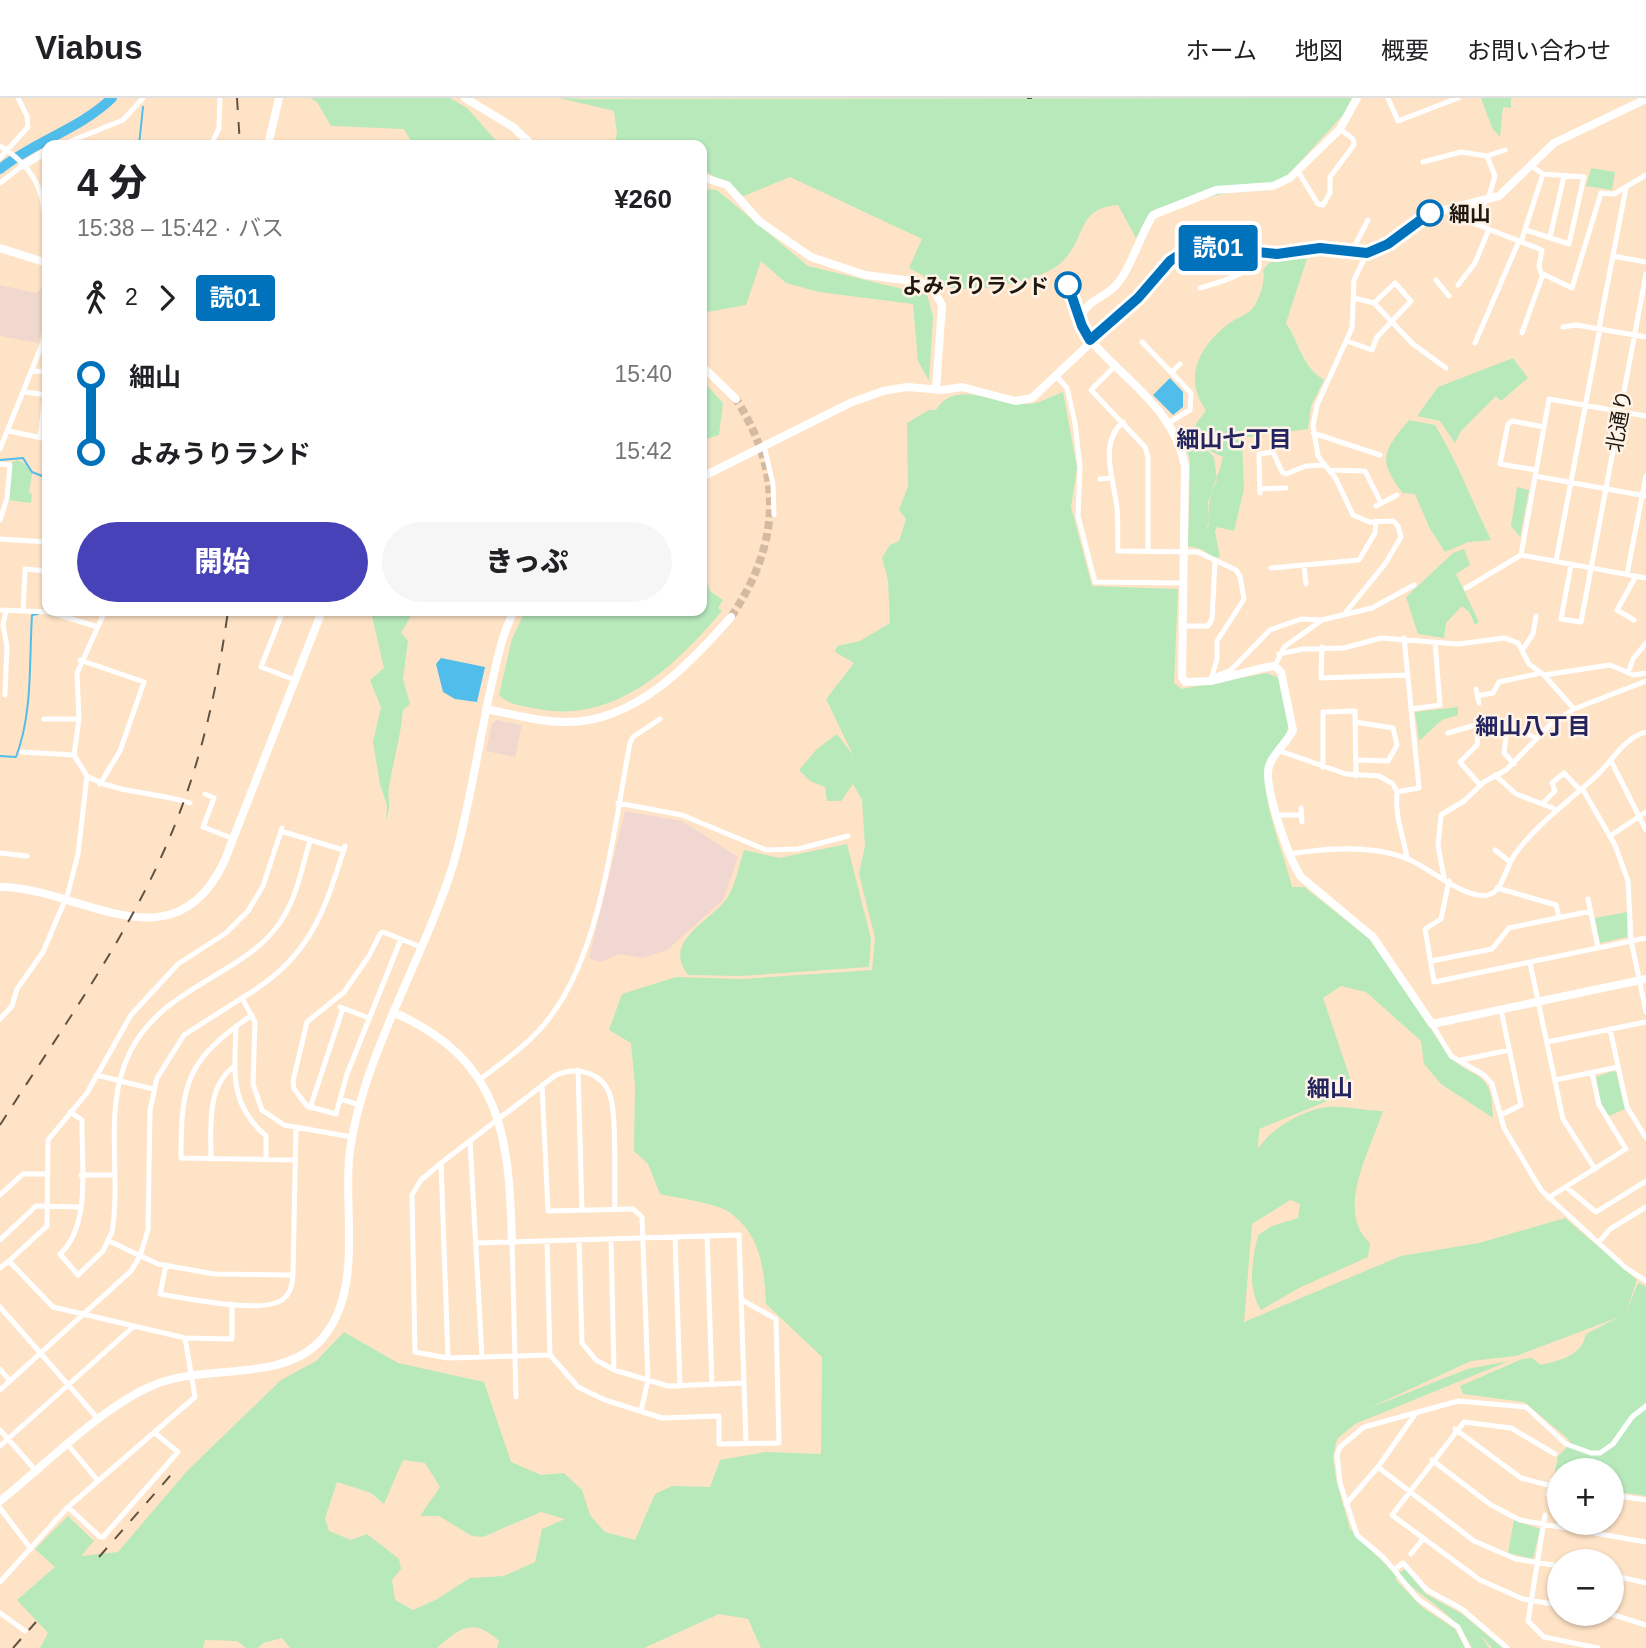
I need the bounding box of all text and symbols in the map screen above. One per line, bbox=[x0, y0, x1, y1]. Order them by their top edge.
text: Viabus bbox=[35, 29, 143, 66]
text: ホーム bbox=[1186, 37, 1257, 64]
text: 地図 bbox=[1295, 37, 1343, 64]
text: 概要 bbox=[1381, 37, 1429, 64]
text: お問い合わせ bbox=[1467, 37, 1611, 64]
text: 4 分 bbox=[77, 162, 147, 204]
text: ¥260 bbox=[614, 184, 672, 214]
marker: 細山 bbox=[1417, 200, 1443, 226]
place label: 細山 bbox=[1449, 202, 1491, 225]
text: 15:38 – 15:42 · バス bbox=[77, 215, 284, 241]
line badge: 読01 bbox=[1178, 225, 1258, 271]
text: 読01 bbox=[1193, 234, 1243, 261]
marker: よみうりランド bbox=[1055, 272, 1081, 298]
place label: よみうりランド bbox=[902, 274, 1049, 297]
icon: walk bbox=[77, 279, 115, 317]
icon: forward bbox=[148, 279, 186, 317]
text: 2 bbox=[125, 284, 138, 310]
text: 読01 bbox=[210, 284, 261, 311]
text: 15:40 bbox=[614, 361, 672, 387]
text: 細山 bbox=[129, 362, 181, 392]
street label: 北通り bbox=[1602, 388, 1636, 454]
district label: 細山七丁目 bbox=[1177, 426, 1292, 452]
text: 15:42 bbox=[614, 438, 672, 464]
text: よみうりランド bbox=[129, 439, 311, 469]
button: 開始 bbox=[77, 522, 368, 602]
button: きっぷ bbox=[382, 522, 672, 602]
district label: 細山八丁目 bbox=[1476, 713, 1591, 739]
district label: 細山 bbox=[1307, 1075, 1353, 1101]
map controls bbox=[1547, 1458, 1624, 1626]
button: + bbox=[1547, 1458, 1624, 1535]
button: − bbox=[1547, 1549, 1624, 1626]

